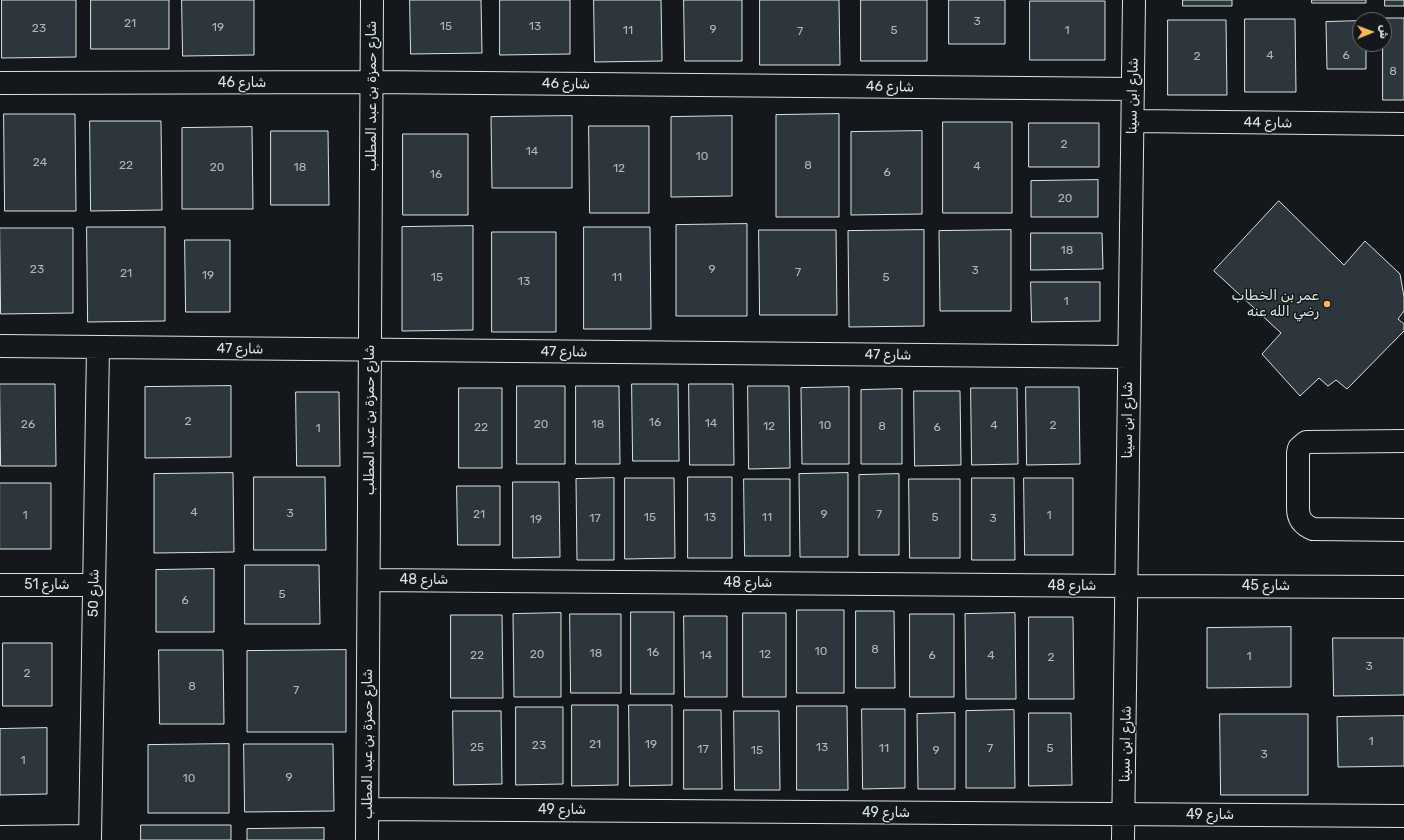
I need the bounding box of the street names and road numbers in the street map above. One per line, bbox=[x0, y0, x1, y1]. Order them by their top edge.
street label: شارع حمزة بن عبد المطلب bbox=[364, 21, 380, 171]
street label: شارع ابن سينا bbox=[1124, 57, 1142, 135]
street label: شارع 46 bbox=[218, 75, 266, 91]
street label: شارع 46 bbox=[542, 75, 590, 93]
street label: شارع 46 bbox=[866, 78, 914, 96]
street label: شارع 44 bbox=[1243, 114, 1293, 132]
street label: شارع 47 bbox=[216, 340, 264, 358]
street label: شارع 47 bbox=[540, 343, 588, 361]
street label: شارع حمزة بن عبد المطلب bbox=[362, 345, 378, 495]
street label: شارع 47 bbox=[864, 346, 912, 364]
street label: شارع ابن سينا bbox=[1120, 382, 1136, 458]
street label: شارع 50 bbox=[85, 569, 103, 617]
street label: شارع 48 bbox=[400, 572, 448, 588]
street label: شارع 48 bbox=[724, 575, 772, 591]
street label: شارع 51 bbox=[24, 577, 70, 593]
street label: شارع 48 bbox=[1048, 578, 1096, 594]
street label: شارع 45 bbox=[1242, 578, 1290, 594]
street label: شارع حمزة بن عبد المطلب bbox=[360, 669, 376, 819]
street label: شارع ابن سينا bbox=[1117, 705, 1135, 783]
street label: شارع 49 bbox=[538, 802, 586, 818]
street label: شارع 49 bbox=[862, 805, 910, 821]
street label: شارع 49 bbox=[1186, 807, 1234, 823]

